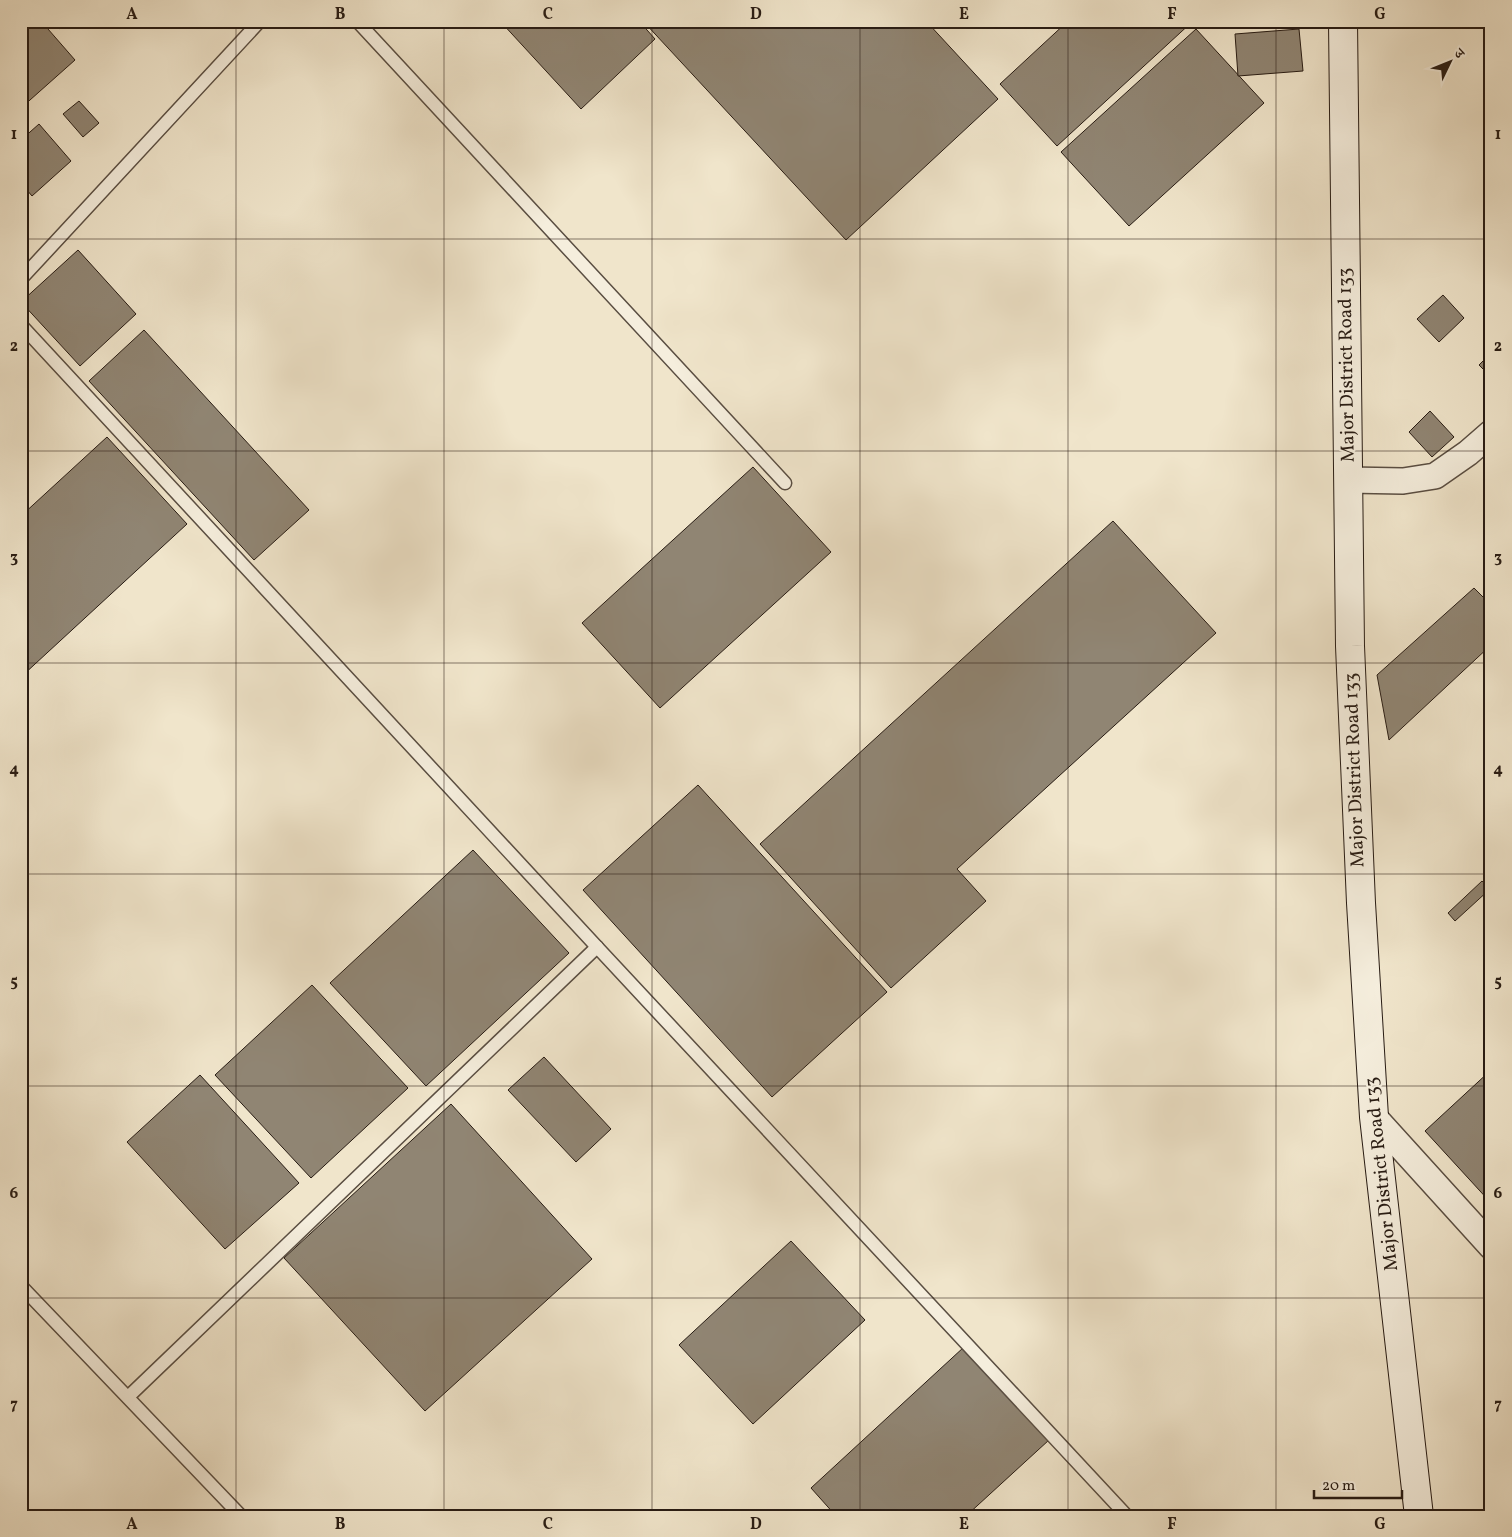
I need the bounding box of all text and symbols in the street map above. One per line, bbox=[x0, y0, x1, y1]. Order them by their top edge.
text: A bbox=[126, 4, 138, 26]
text: B bbox=[335, 4, 346, 26]
text: C bbox=[543, 4, 553, 26]
text: D bbox=[750, 4, 762, 26]
text: E bbox=[959, 4, 969, 26]
text: F bbox=[1167, 4, 1177, 26]
text: G bbox=[1374, 4, 1386, 26]
north arrow bbox=[1424, 38, 1474, 88]
text: उ bbox=[1448, 44, 1468, 64]
text: 1 bbox=[11, 124, 17, 146]
text: 1 bbox=[1495, 124, 1501, 146]
street label: Major District Road 133 bbox=[1332, 267, 1362, 463]
text: 2 bbox=[10, 336, 18, 358]
text: 2 bbox=[1494, 336, 1502, 358]
text: 3 bbox=[10, 547, 18, 569]
text: 3 bbox=[1494, 547, 1502, 569]
street label: Major District Road 133 bbox=[1339, 672, 1371, 868]
text: 4 bbox=[9, 759, 19, 781]
text: 4 bbox=[1493, 759, 1503, 781]
text: 5 bbox=[10, 971, 18, 993]
text: 5 bbox=[1494, 971, 1502, 993]
street label: Major District Road 133 bbox=[1359, 1076, 1405, 1272]
text: 6 bbox=[10, 1183, 19, 1205]
text: 6 bbox=[1494, 1183, 1503, 1205]
text: 7 bbox=[10, 1394, 18, 1416]
text: 7 bbox=[1494, 1394, 1502, 1416]
scale bar bbox=[1314, 1467, 1402, 1499]
text: 20 m bbox=[1322, 1476, 1355, 1497]
text: A bbox=[126, 1514, 138, 1536]
text: B bbox=[335, 1514, 346, 1536]
text: C bbox=[543, 1514, 553, 1536]
text: D bbox=[750, 1514, 762, 1536]
text: E bbox=[959, 1514, 969, 1536]
text: F bbox=[1167, 1514, 1177, 1536]
text: G bbox=[1374, 1514, 1386, 1536]

